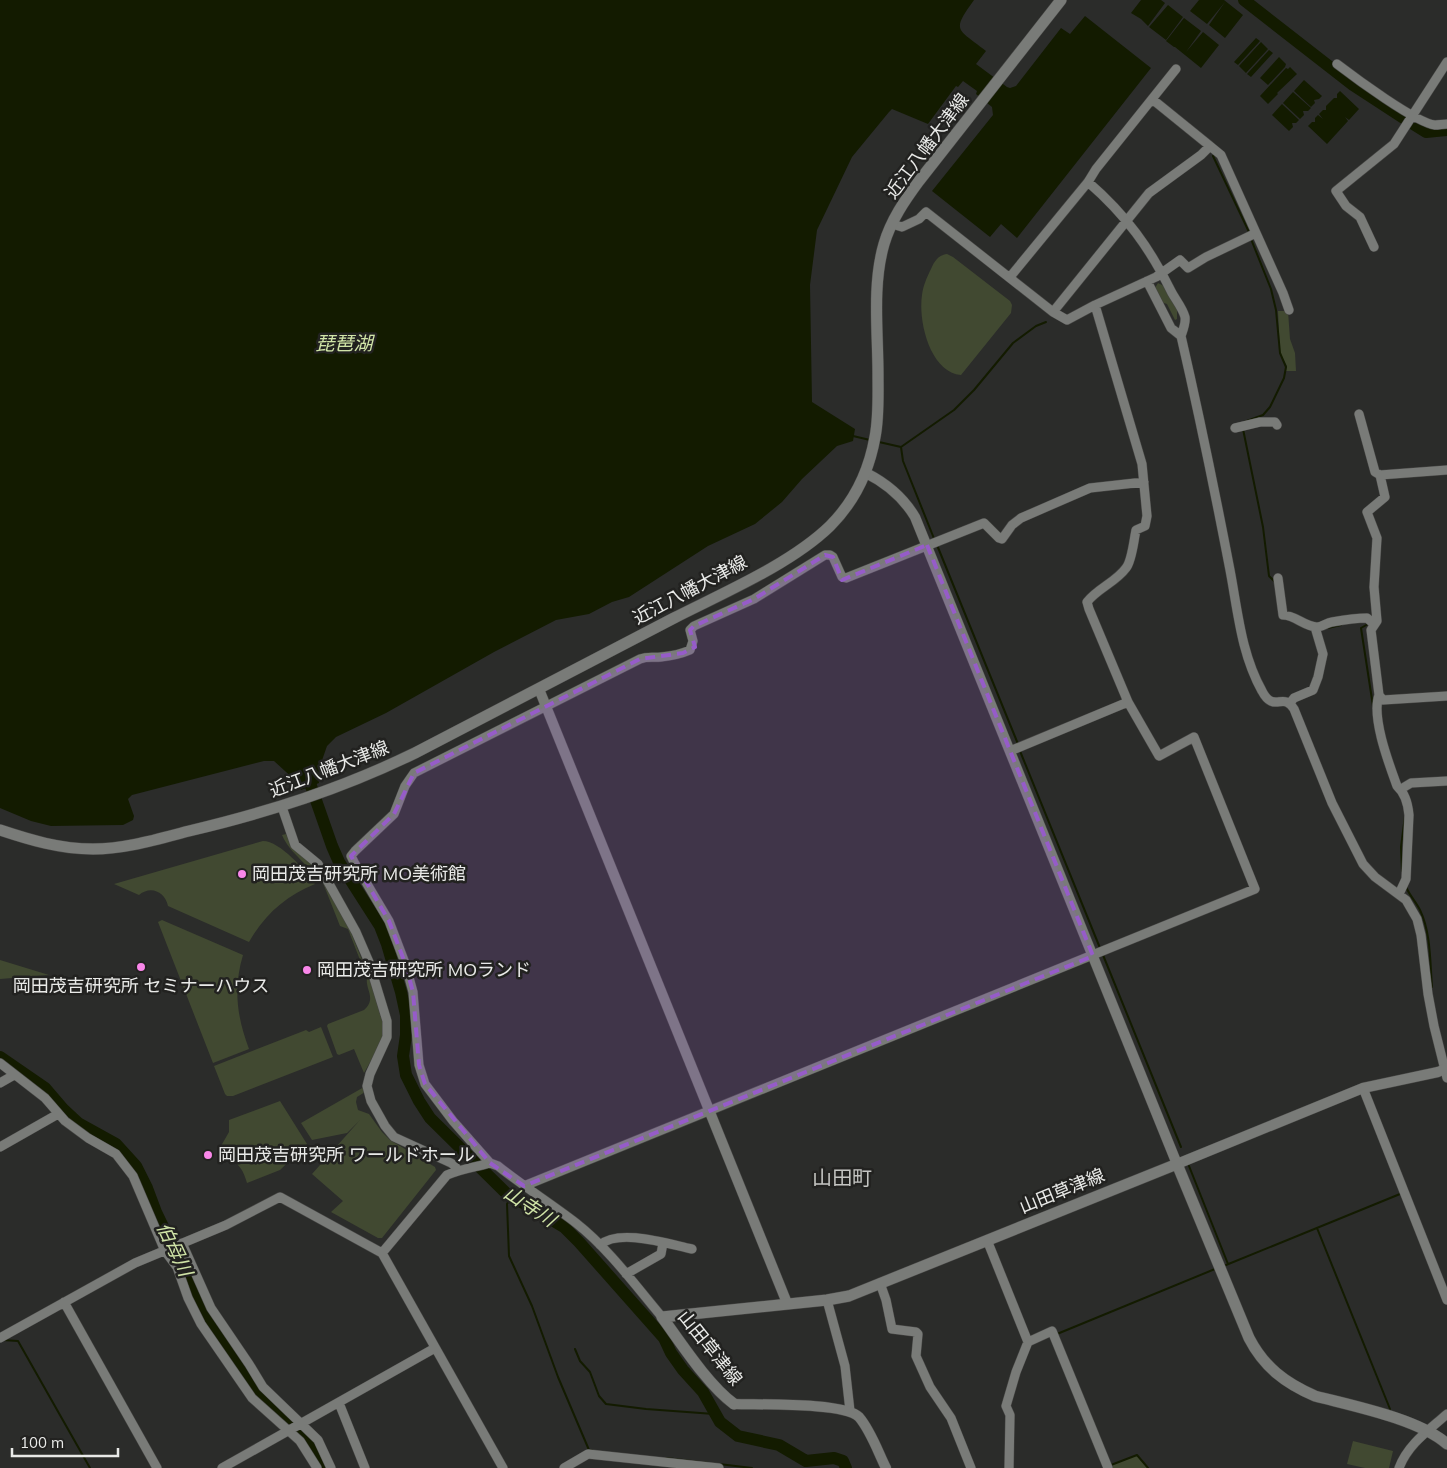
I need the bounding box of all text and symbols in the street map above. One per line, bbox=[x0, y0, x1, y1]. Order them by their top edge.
street label: 近江八幡大津線 bbox=[880, 88, 974, 203]
water label: 琵琶湖 bbox=[315, 331, 375, 355]
street label: 近江八幡大津線 bbox=[629, 550, 751, 629]
street label: 近江八幡大津線 bbox=[266, 735, 392, 802]
place label: 岡田茂吉研究所 MO美術館 bbox=[252, 862, 466, 885]
marker: 岡田茂吉研究所 MO美術館 bbox=[236, 868, 248, 880]
place label: 岡田茂吉研究所 MOランド bbox=[317, 958, 531, 981]
marker: 岡田茂吉研究所 セミナーハウス bbox=[135, 961, 147, 973]
marker: 岡田茂吉研究所 MOランド bbox=[301, 964, 313, 976]
place label: 岡田茂吉研究所 セミナーハウス bbox=[13, 974, 269, 997]
place label: 岡田茂吉研究所 ワールドホール bbox=[218, 1143, 475, 1166]
marker: 岡田茂吉研究所 ワールドホール bbox=[202, 1149, 214, 1161]
street label: 山田草津線 bbox=[1016, 1163, 1108, 1218]
district label: 山田町 bbox=[812, 1165, 872, 1190]
water label: 山寺川 bbox=[500, 1180, 562, 1233]
water label: 伯母川 bbox=[152, 1218, 199, 1282]
street label: 山田草津線 bbox=[673, 1305, 748, 1390]
scale bar bbox=[12, 1426, 119, 1458]
text: 100 m bbox=[20, 1433, 64, 1452]

